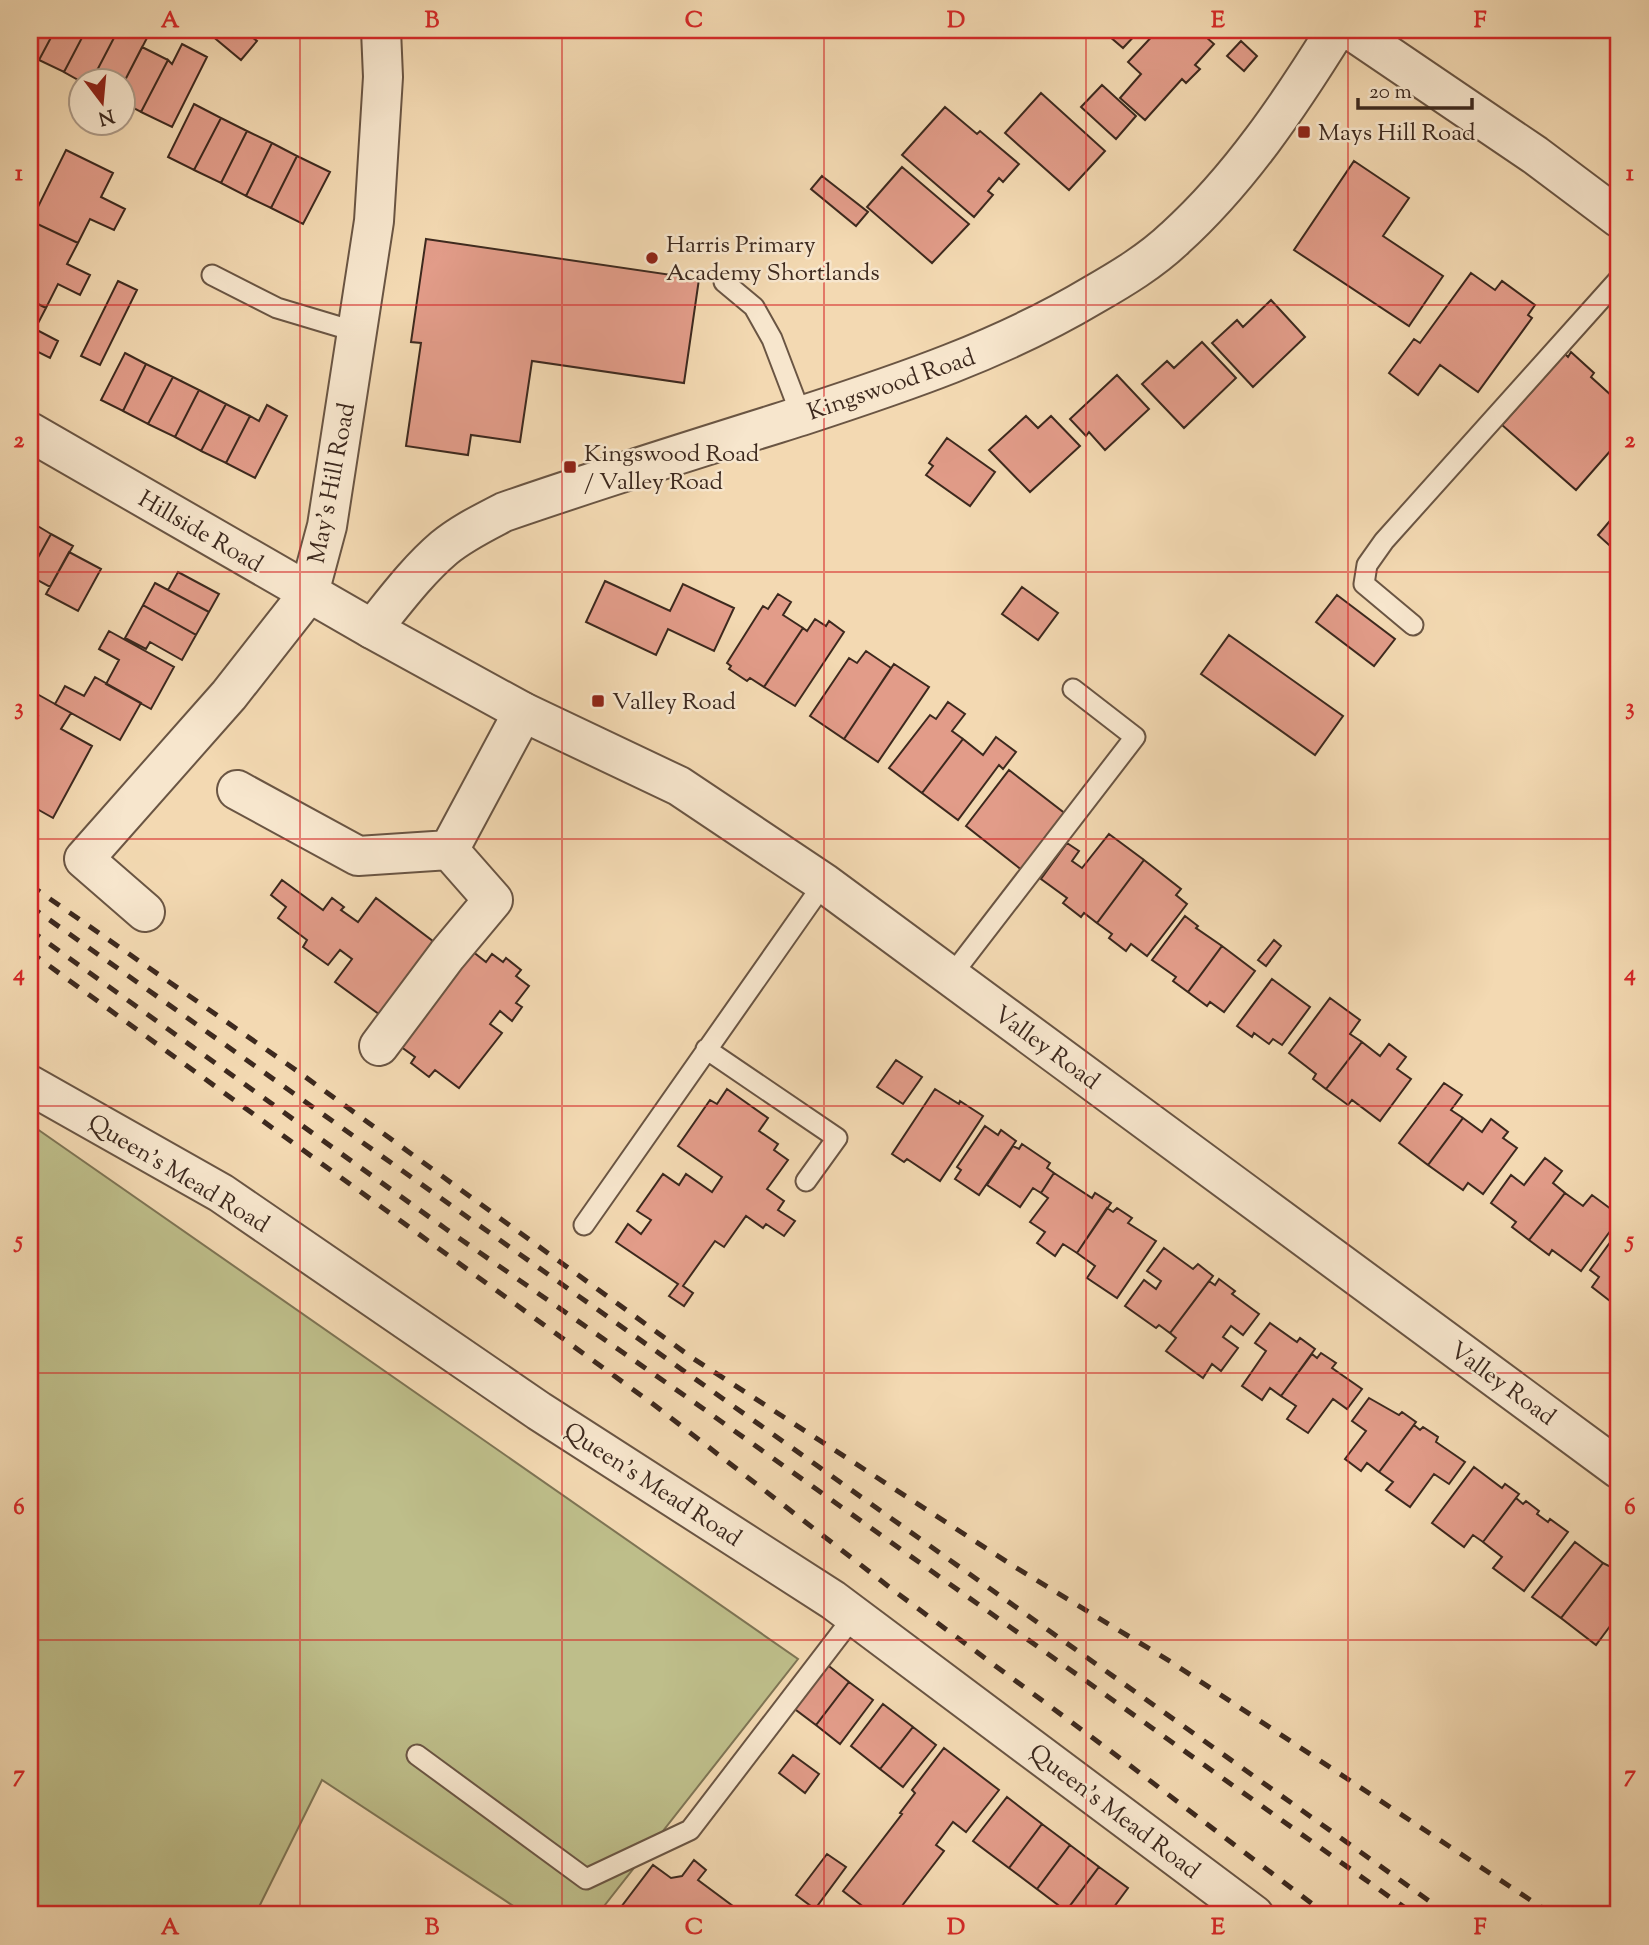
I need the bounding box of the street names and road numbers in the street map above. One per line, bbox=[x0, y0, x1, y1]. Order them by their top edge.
street label: Kingswood Road bbox=[803, 341, 981, 431]
street label: May's Hill Road bbox=[301, 400, 365, 567]
street label: Hillside Road bbox=[131, 483, 269, 582]
street label: Valley Road bbox=[986, 998, 1106, 1099]
street label: Queen's Mead Road bbox=[81, 1107, 275, 1243]
street label: Valley Road bbox=[1442, 1334, 1562, 1435]
street label: Queen's Mead Road bbox=[556, 1415, 748, 1556]
street label: Queen's Mead Road bbox=[1021, 1737, 1207, 1888]

